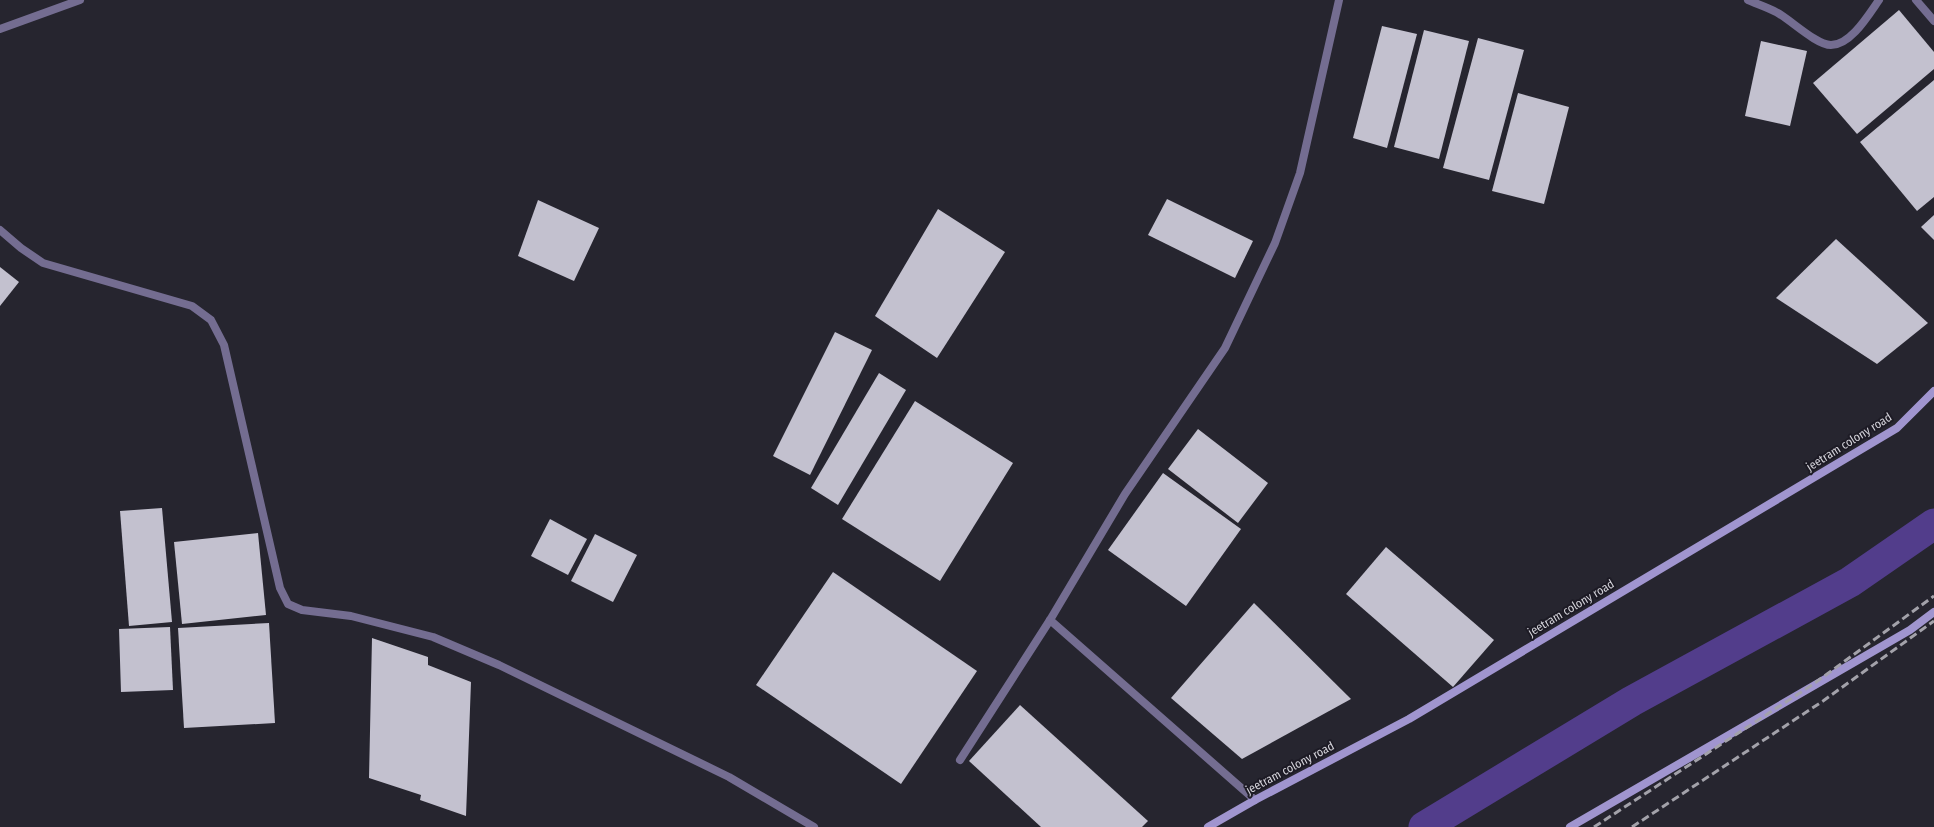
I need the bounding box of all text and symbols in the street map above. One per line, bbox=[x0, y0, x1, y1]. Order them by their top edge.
street label: jeetram colony road bbox=[1803, 410, 1894, 474]
street label: jeetram colony road bbox=[1525, 577, 1617, 640]
street label: jeetram colony road bbox=[1243, 739, 1337, 798]

